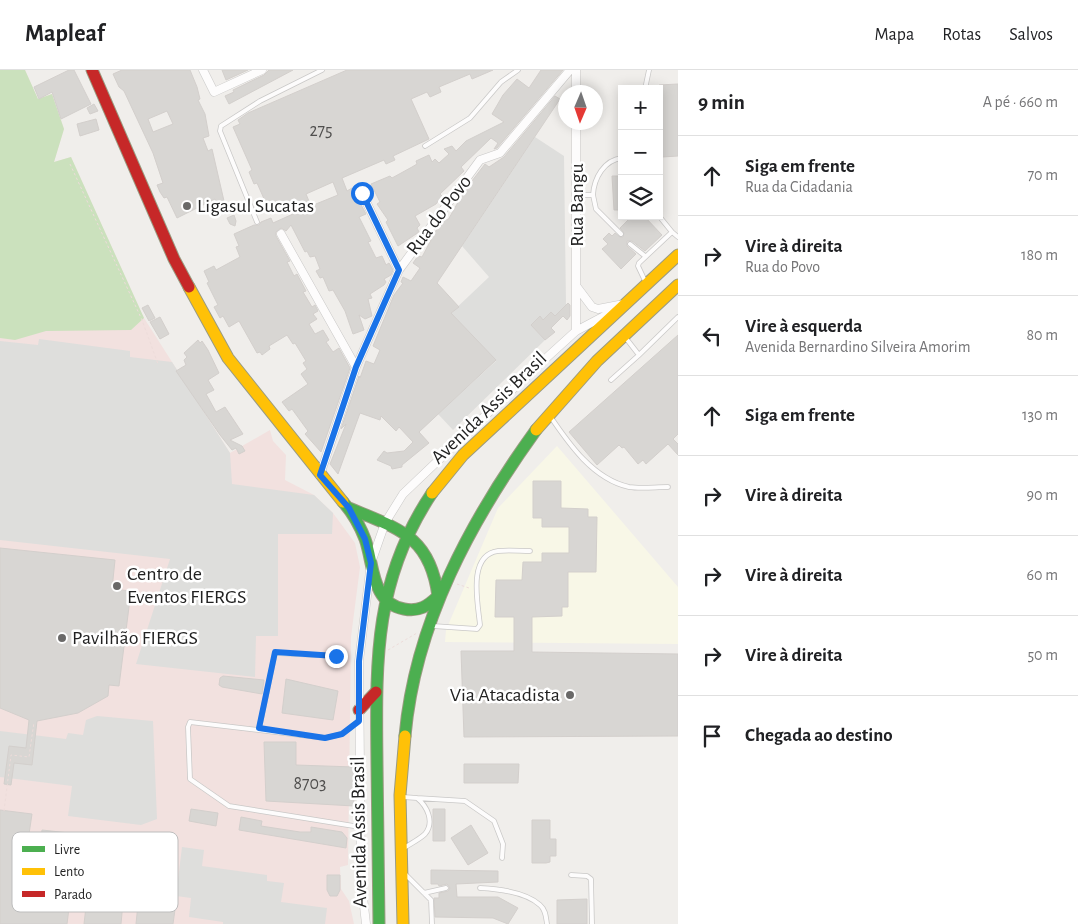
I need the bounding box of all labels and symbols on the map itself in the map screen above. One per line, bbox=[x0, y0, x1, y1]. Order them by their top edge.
north arrow bbox=[558, 85, 603, 130]
house number: 275 bbox=[309, 122, 333, 140]
street label: Rua Bangu bbox=[567, 163, 587, 247]
street label: Rua do Povo bbox=[403, 171, 475, 259]
route start bbox=[351, 182, 374, 205]
place label: Ligasul Sucatas bbox=[197, 196, 314, 216]
marker: Ligasul Sucatas bbox=[181, 200, 193, 212]
street label: Avenida Assis Brasil bbox=[427, 348, 551, 468]
place label: Centro de Eventos FIERGS bbox=[127, 564, 246, 607]
marker: Centro de Eventos FIERGS bbox=[111, 580, 123, 592]
place label: Pavilhão FIERGS bbox=[72, 628, 198, 648]
marker: Pavilhão FIERGS bbox=[56, 632, 68, 644]
route end bbox=[325, 645, 348, 668]
place label: Via Atacadista bbox=[450, 685, 560, 705]
marker: Via Atacadista bbox=[564, 689, 576, 701]
street label: Avenida Assis Brasil bbox=[348, 756, 370, 908]
house number: 8703 bbox=[294, 775, 326, 793]
legend bbox=[12, 832, 178, 912]
text: Livre bbox=[54, 843, 80, 857]
text: Lento bbox=[54, 865, 85, 879]
text: Parado bbox=[54, 888, 92, 902]

